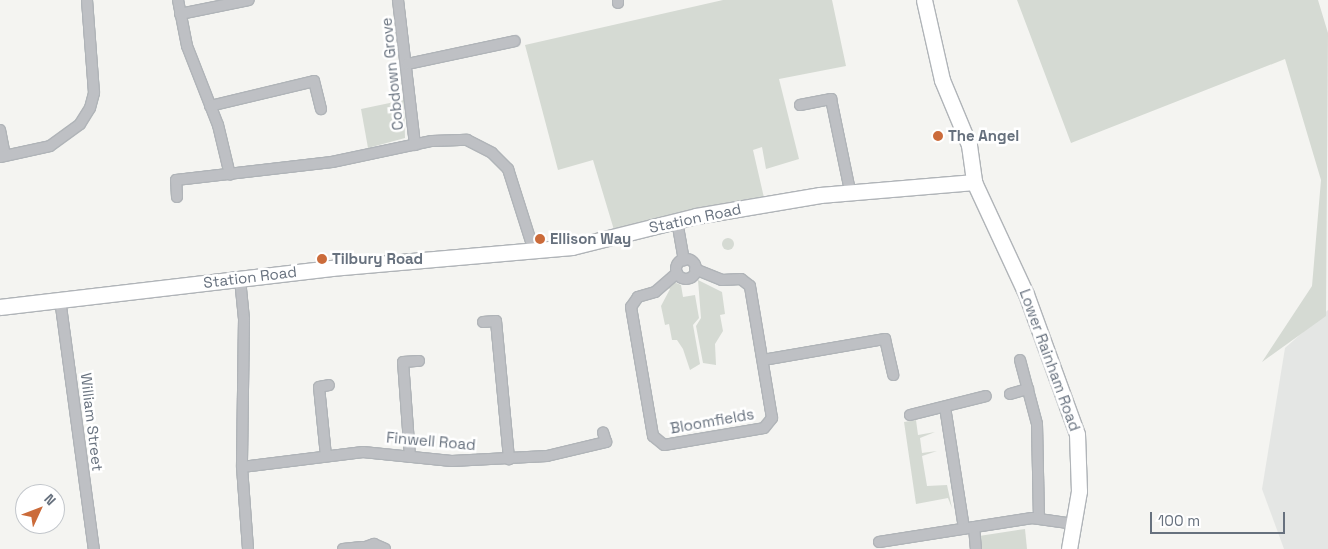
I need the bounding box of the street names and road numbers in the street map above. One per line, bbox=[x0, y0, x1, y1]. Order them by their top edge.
street label: Cobdown Grove bbox=[377, 17, 407, 131]
street label: Station Road bbox=[647, 199, 743, 237]
street label: Station Road bbox=[202, 262, 298, 292]
street label: Lower Rainham Road bbox=[1016, 287, 1084, 433]
street label: William Street bbox=[77, 372, 107, 472]
street label: Bloomfields bbox=[669, 405, 755, 437]
street label: Finwell Road bbox=[386, 428, 476, 454]

